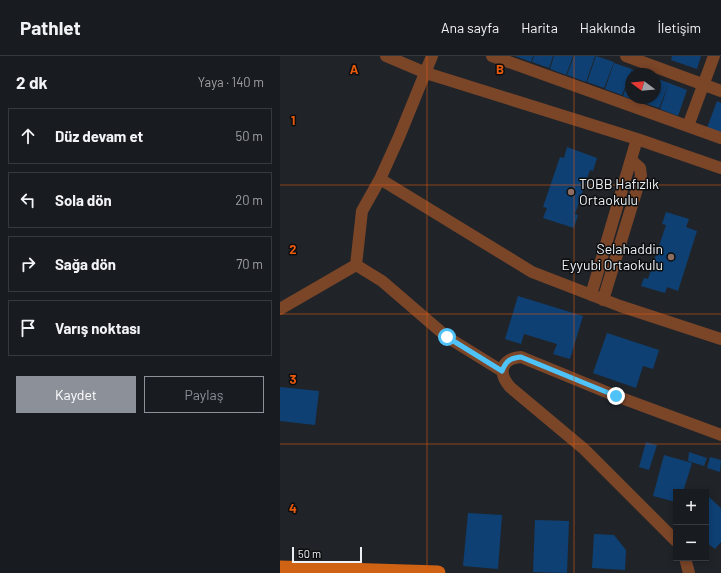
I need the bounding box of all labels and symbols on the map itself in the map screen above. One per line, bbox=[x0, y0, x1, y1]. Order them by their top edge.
text: A bbox=[350, 61, 359, 77]
text: B bbox=[496, 61, 504, 77]
north arrow bbox=[625, 68, 661, 104]
text: 1 bbox=[291, 112, 295, 128]
place label: TOBB Hafızlık Ortaokulu bbox=[579, 175, 659, 208]
marker: TOBB Hafızlık Ortaokulu bbox=[566, 187, 576, 197]
place label: Selahaddin Eyyubi Ortaokulu bbox=[562, 240, 663, 273]
text: 2 bbox=[289, 241, 297, 257]
marker: Selahaddin Eyyubi Ortaokulu bbox=[666, 252, 676, 262]
route start bbox=[438, 328, 456, 346]
text: 3 bbox=[289, 371, 297, 387]
route end bbox=[607, 387, 625, 405]
text: 4 bbox=[289, 500, 297, 516]
scale bar bbox=[292, 545, 362, 564]

